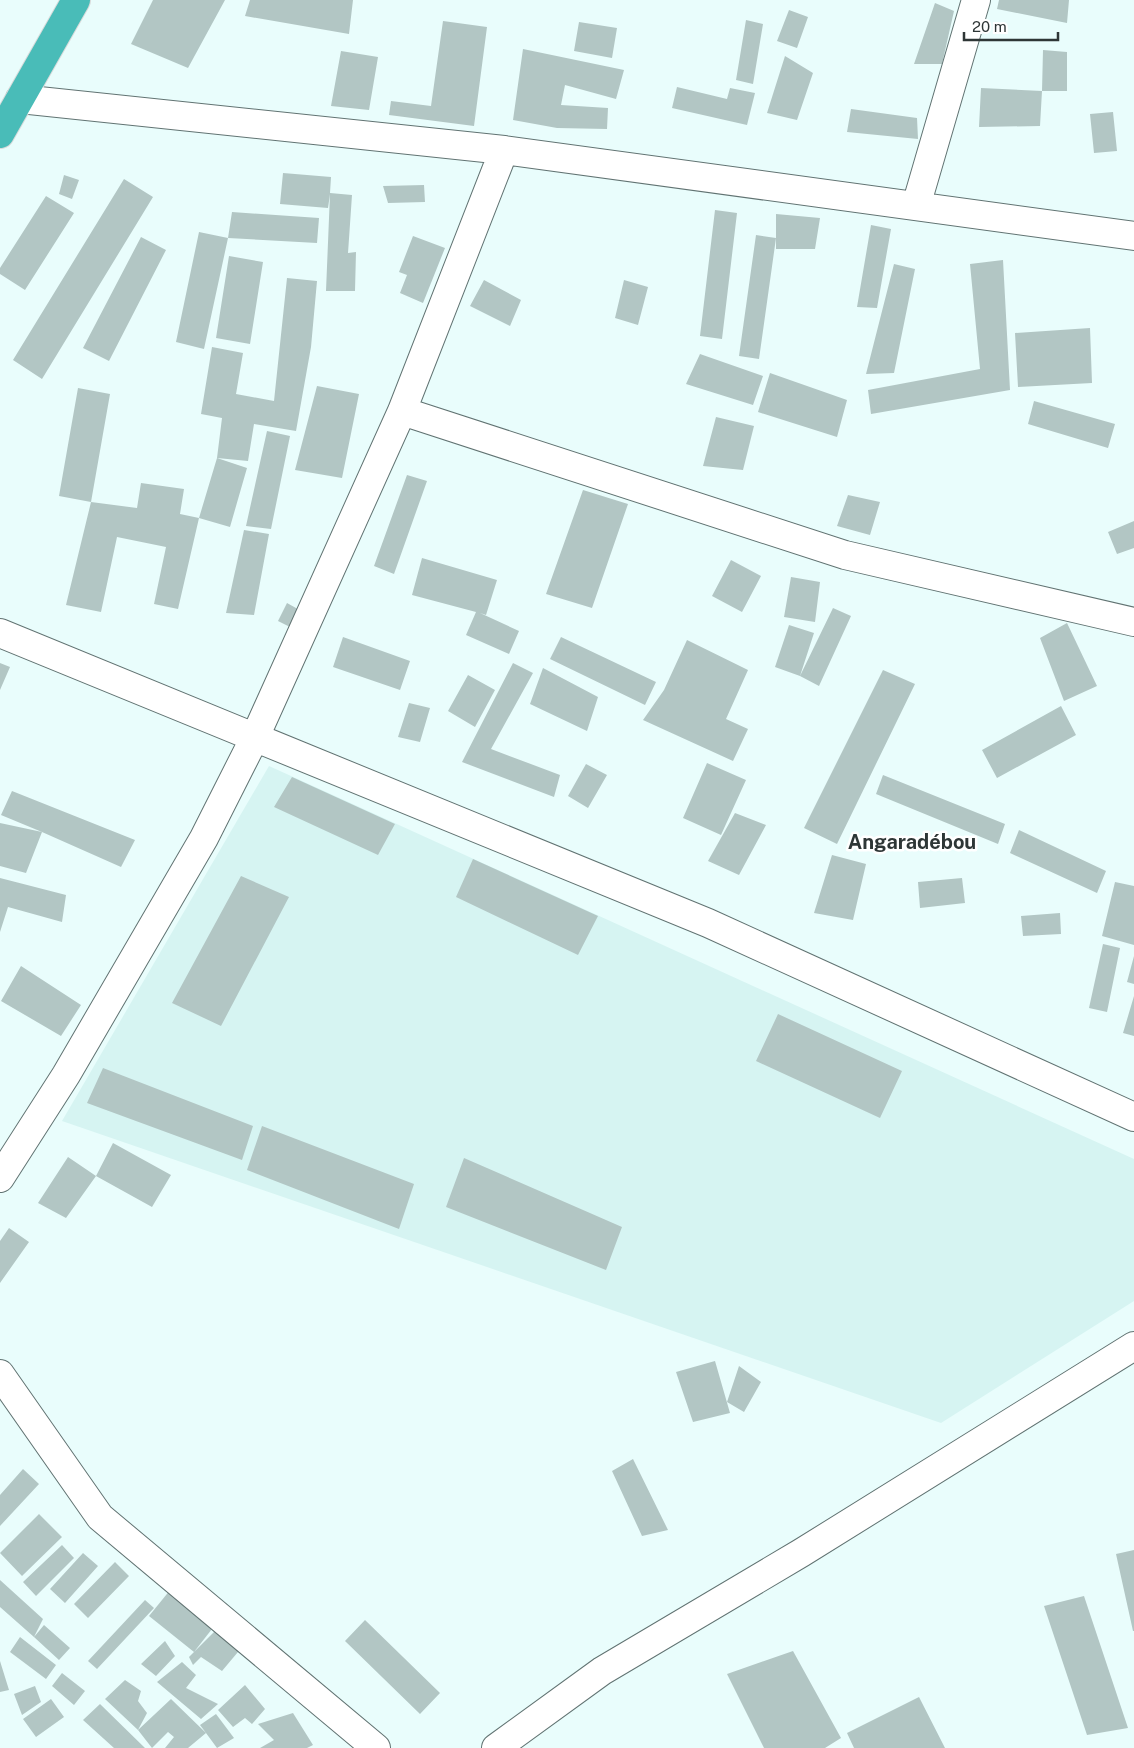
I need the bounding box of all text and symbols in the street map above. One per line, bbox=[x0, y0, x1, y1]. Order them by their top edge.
scale bar bbox=[964, 10, 1058, 42]
text: 20 m bbox=[972, 18, 1007, 35]
district label: Angaradébou bbox=[848, 830, 976, 854]

